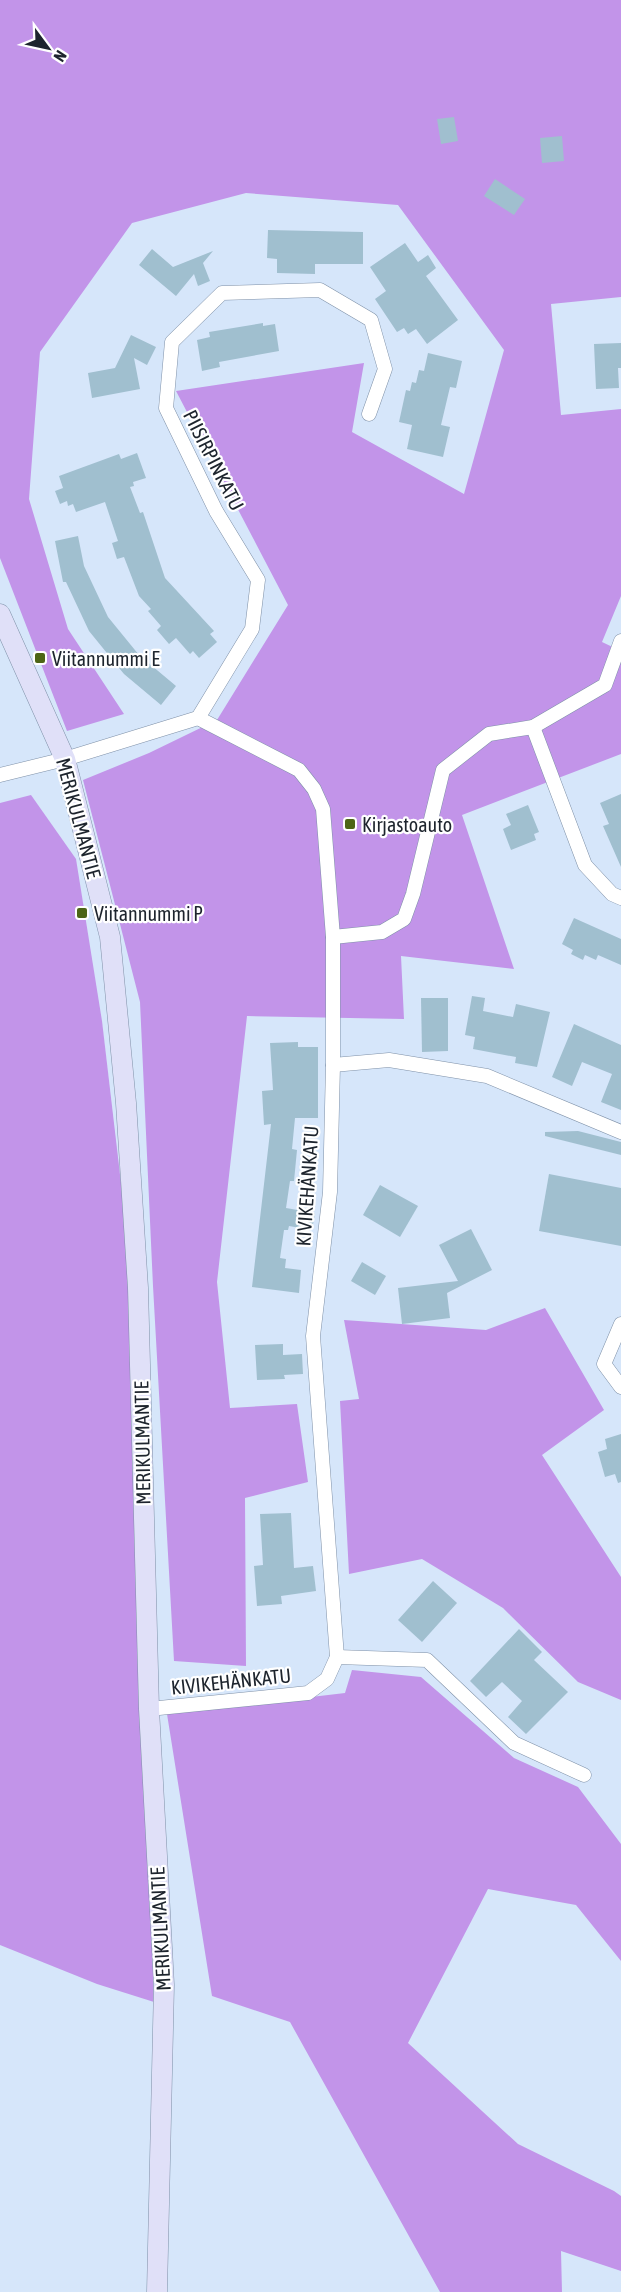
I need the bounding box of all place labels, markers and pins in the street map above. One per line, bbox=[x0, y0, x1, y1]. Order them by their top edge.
place label: Viitannummi E bbox=[52, 647, 160, 670]
marker: Viitannummi E bbox=[33, 651, 47, 665]
place label: Kirjastoauto bbox=[362, 813, 452, 836]
marker: Kirjastoauto bbox=[343, 817, 357, 831]
place label: Viitannummi P bbox=[94, 902, 203, 925]
marker: Viitannummi P bbox=[75, 906, 89, 920]

